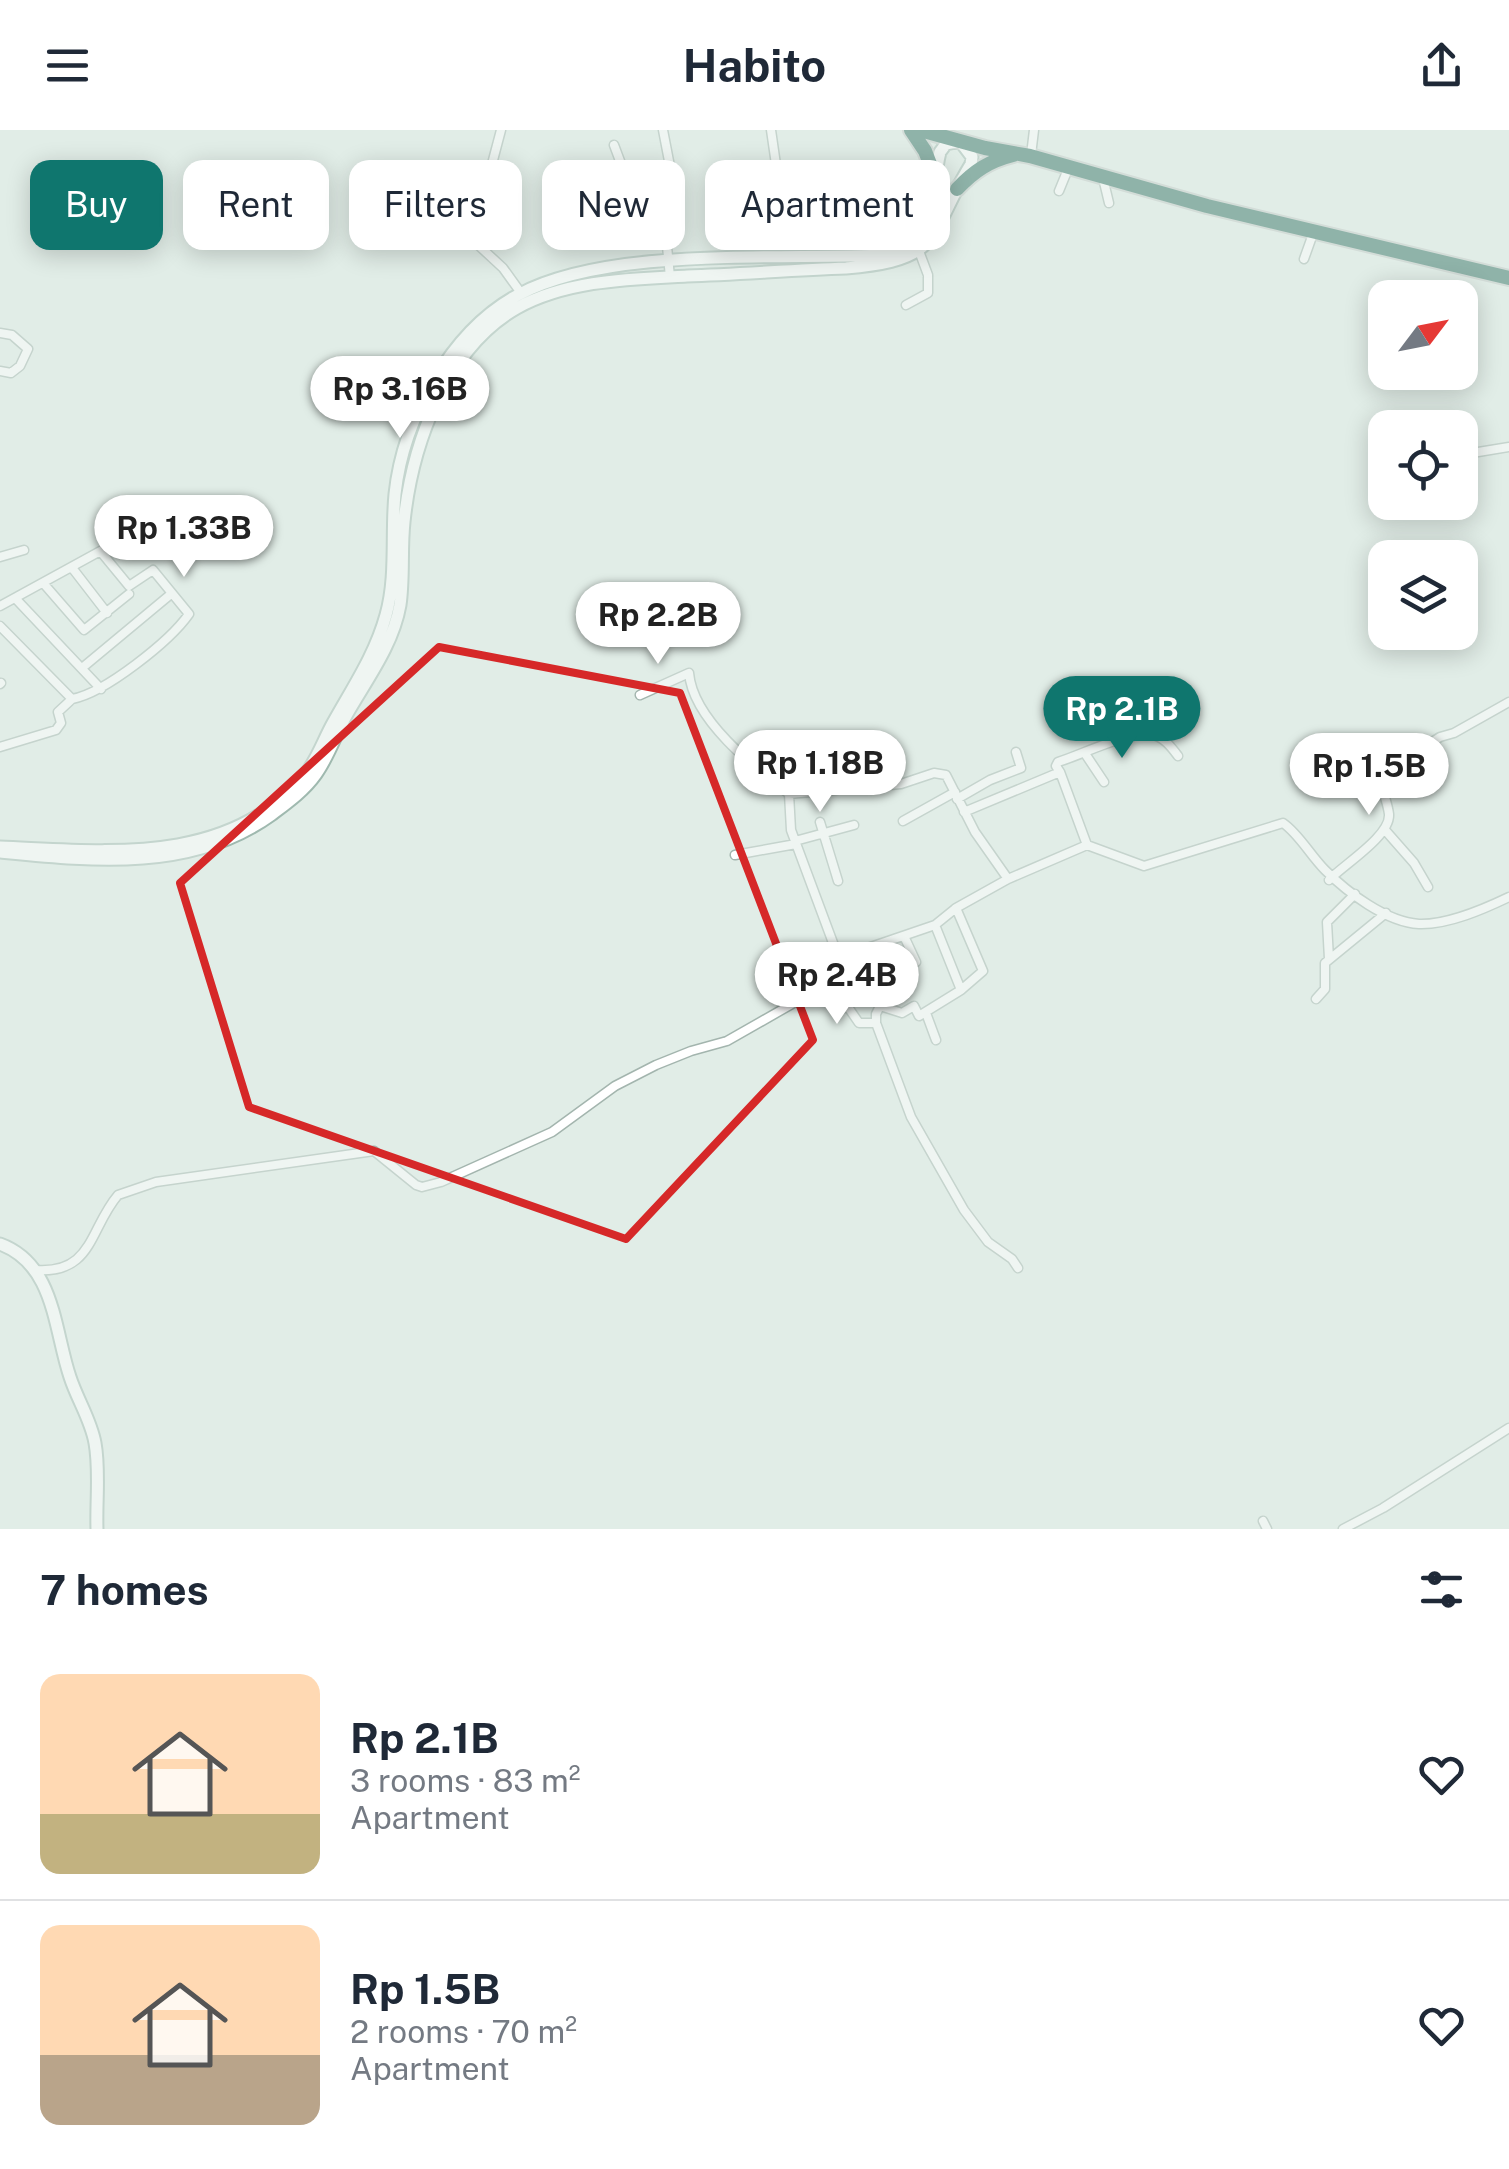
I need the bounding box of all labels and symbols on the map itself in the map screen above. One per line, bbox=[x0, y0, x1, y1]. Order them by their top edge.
north arrow bbox=[1368, 280, 1478, 390]
pin: Rp 3.16B bbox=[297, 356, 503, 441]
pin: Rp 1.33B bbox=[81, 495, 287, 580]
pin: Rp 2.2B bbox=[566, 582, 750, 667]
pin: Rp 2.1B bbox=[1030, 676, 1214, 761]
pin: Rp 1.18B bbox=[717, 730, 923, 815]
pin: Rp 1.5B bbox=[1277, 733, 1461, 818]
pin: Rp 2.4B bbox=[745, 942, 929, 1027]

